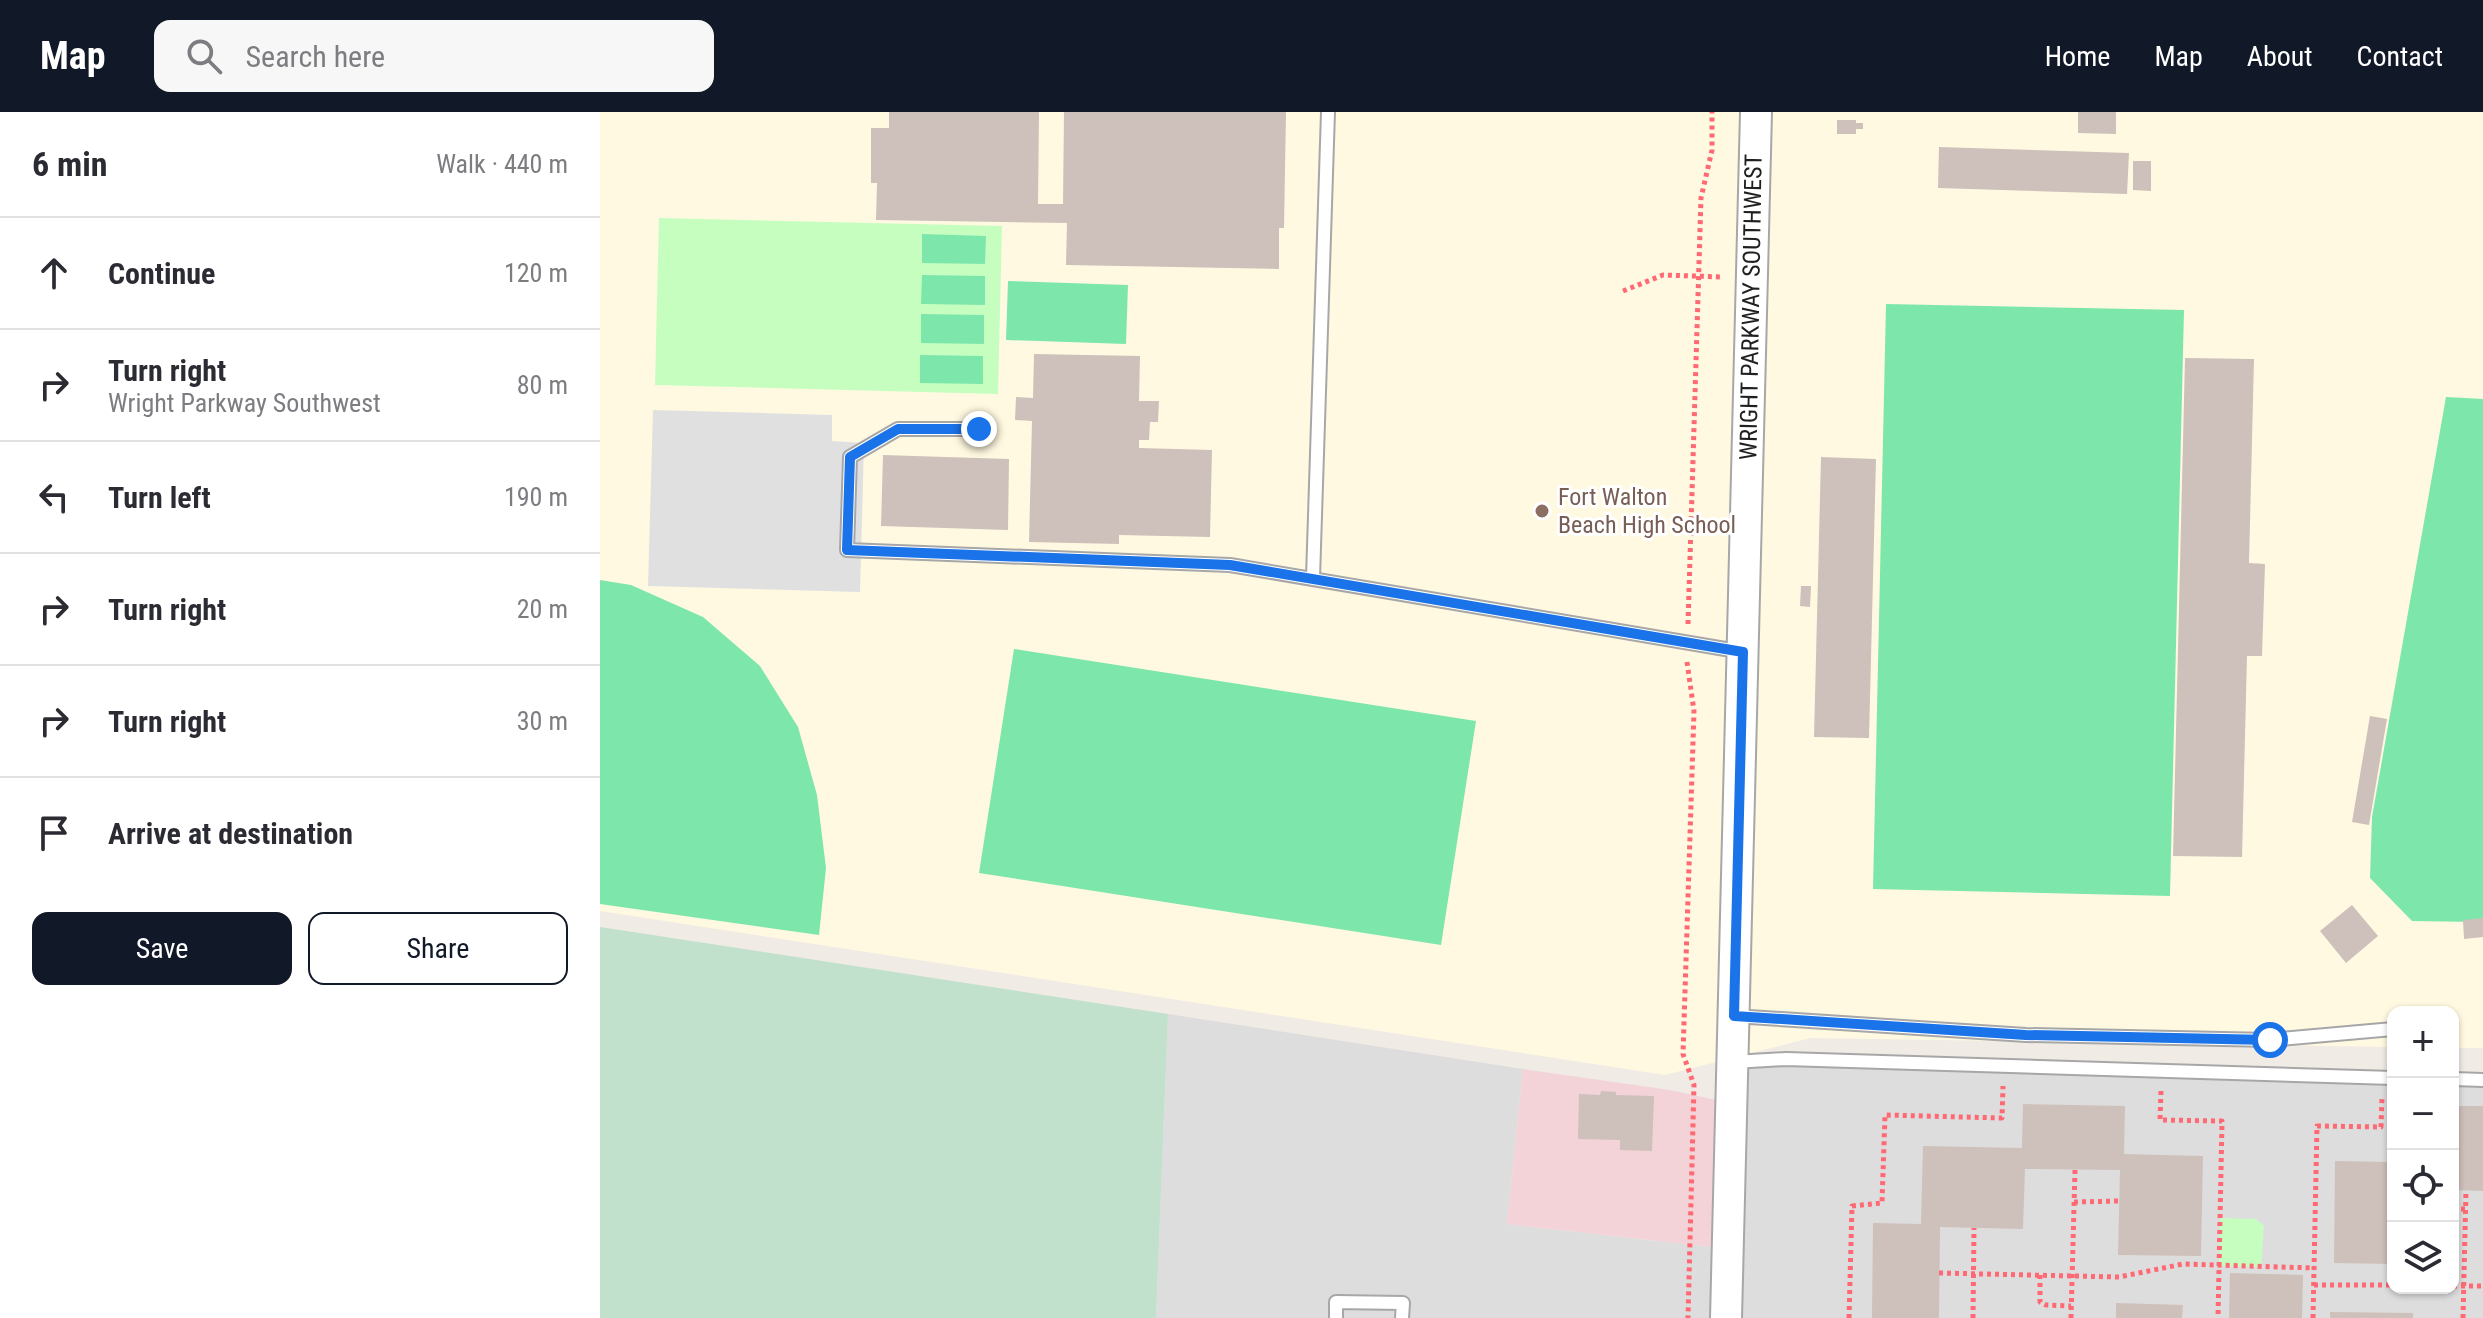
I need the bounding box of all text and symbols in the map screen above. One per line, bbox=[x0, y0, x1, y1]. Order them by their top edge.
search box bbox=[154, 20, 714, 92]
text: Map bbox=[40, 34, 106, 78]
icon: search bbox=[182, 34, 226, 78]
text: Search here bbox=[246, 39, 385, 74]
text: Home bbox=[2045, 40, 2110, 73]
text: Map bbox=[2154, 40, 2203, 73]
text: About bbox=[2247, 40, 2313, 73]
text: Contact bbox=[2357, 40, 2443, 73]
text: 6 min bbox=[32, 144, 108, 184]
text: Walk · 440 m bbox=[436, 149, 568, 179]
street label: WRIGHT PARKWAY SOUTHWEST bbox=[1734, 154, 1768, 460]
icon: ahead bbox=[32, 251, 76, 295]
text: Continue bbox=[108, 256, 215, 291]
text: 120 m bbox=[504, 258, 568, 288]
text: Turn right bbox=[108, 353, 226, 388]
icon: right bbox=[32, 363, 76, 407]
text: 80 m bbox=[517, 370, 568, 400]
text: Wright Parkway Southwest bbox=[108, 388, 381, 418]
route end bbox=[961, 411, 997, 447]
icon: left bbox=[32, 475, 76, 519]
text: Turn left bbox=[108, 480, 211, 515]
text: 190 m bbox=[504, 482, 568, 512]
place label: Fort Walton Beach High School bbox=[1558, 483, 1736, 539]
marker: Fort Walton Beach High School bbox=[1533, 502, 1551, 520]
icon: right bbox=[32, 587, 76, 631]
text: Turn right bbox=[108, 592, 226, 627]
text: 20 m bbox=[517, 594, 568, 624]
icon: right bbox=[32, 699, 76, 743]
text: Turn right bbox=[108, 704, 226, 739]
text: 30 m bbox=[517, 706, 568, 736]
icon: arrive bbox=[32, 811, 76, 855]
text: Arrive at destination bbox=[108, 816, 353, 851]
button: Save bbox=[32, 912, 292, 985]
button: Share bbox=[308, 912, 568, 985]
map controls bbox=[2387, 1006, 2459, 1294]
button: + bbox=[2387, 1006, 2459, 1078]
route start bbox=[2252, 1022, 2288, 1058]
button: − bbox=[2387, 1078, 2459, 1150]
button: locate bbox=[2387, 1150, 2459, 1222]
button: layers bbox=[2387, 1222, 2459, 1294]

